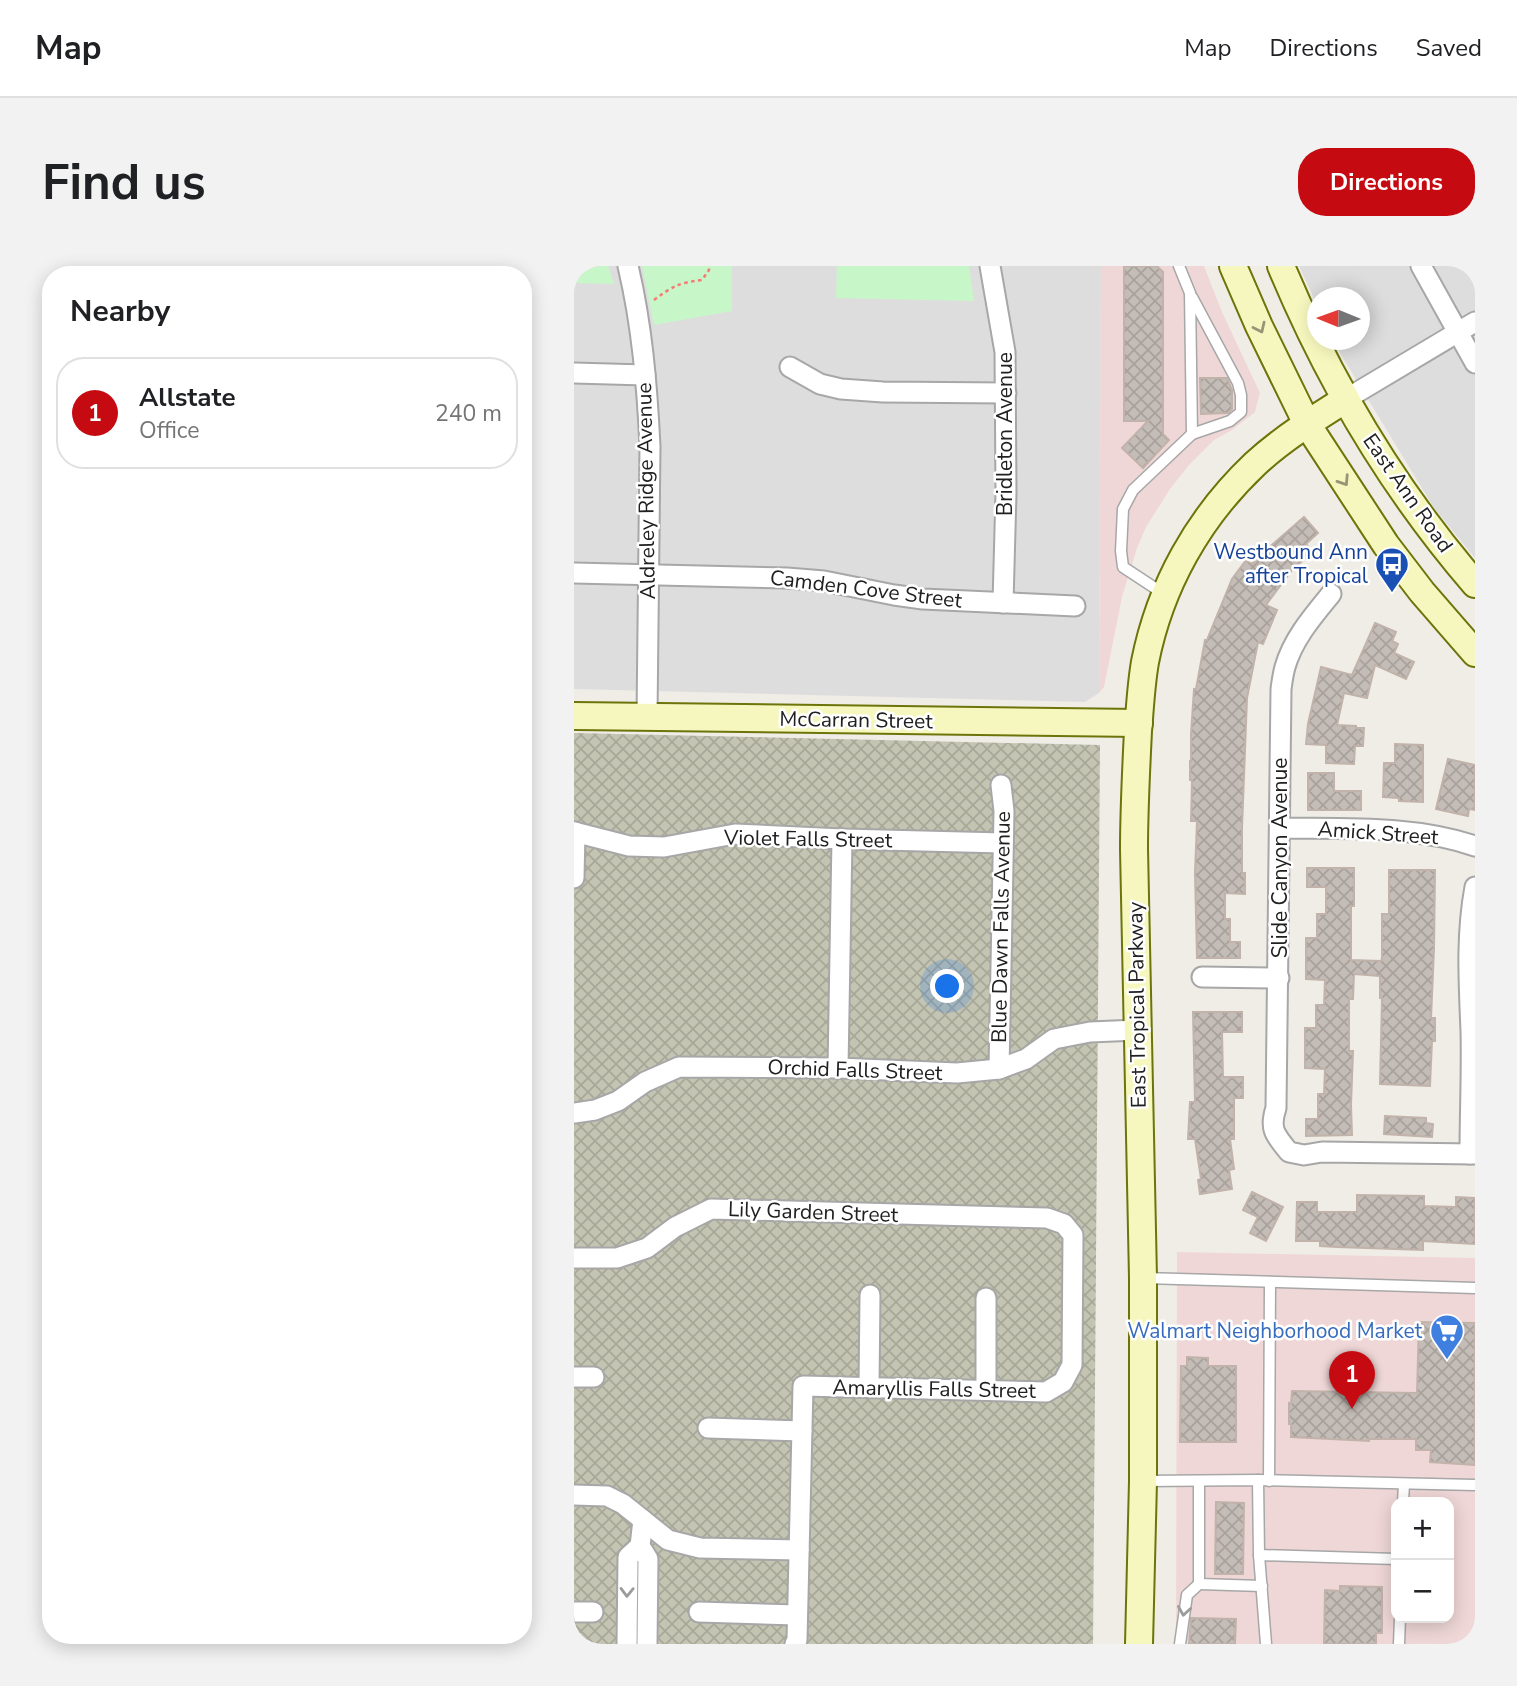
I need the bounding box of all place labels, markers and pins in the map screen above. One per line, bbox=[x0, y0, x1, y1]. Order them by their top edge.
place label: Westbound Ann after Tropical bbox=[1213, 538, 1369, 590]
bus stop icon: Westbound Ann after Tropical bbox=[1373, 545, 1411, 594]
supermarket icon: Walmart Neighborhood Market bbox=[1428, 1312, 1466, 1361]
place label: Walmart Neighborhood Market bbox=[1127, 1317, 1423, 1345]
pin: 1 bbox=[1329, 1351, 1375, 1409]

